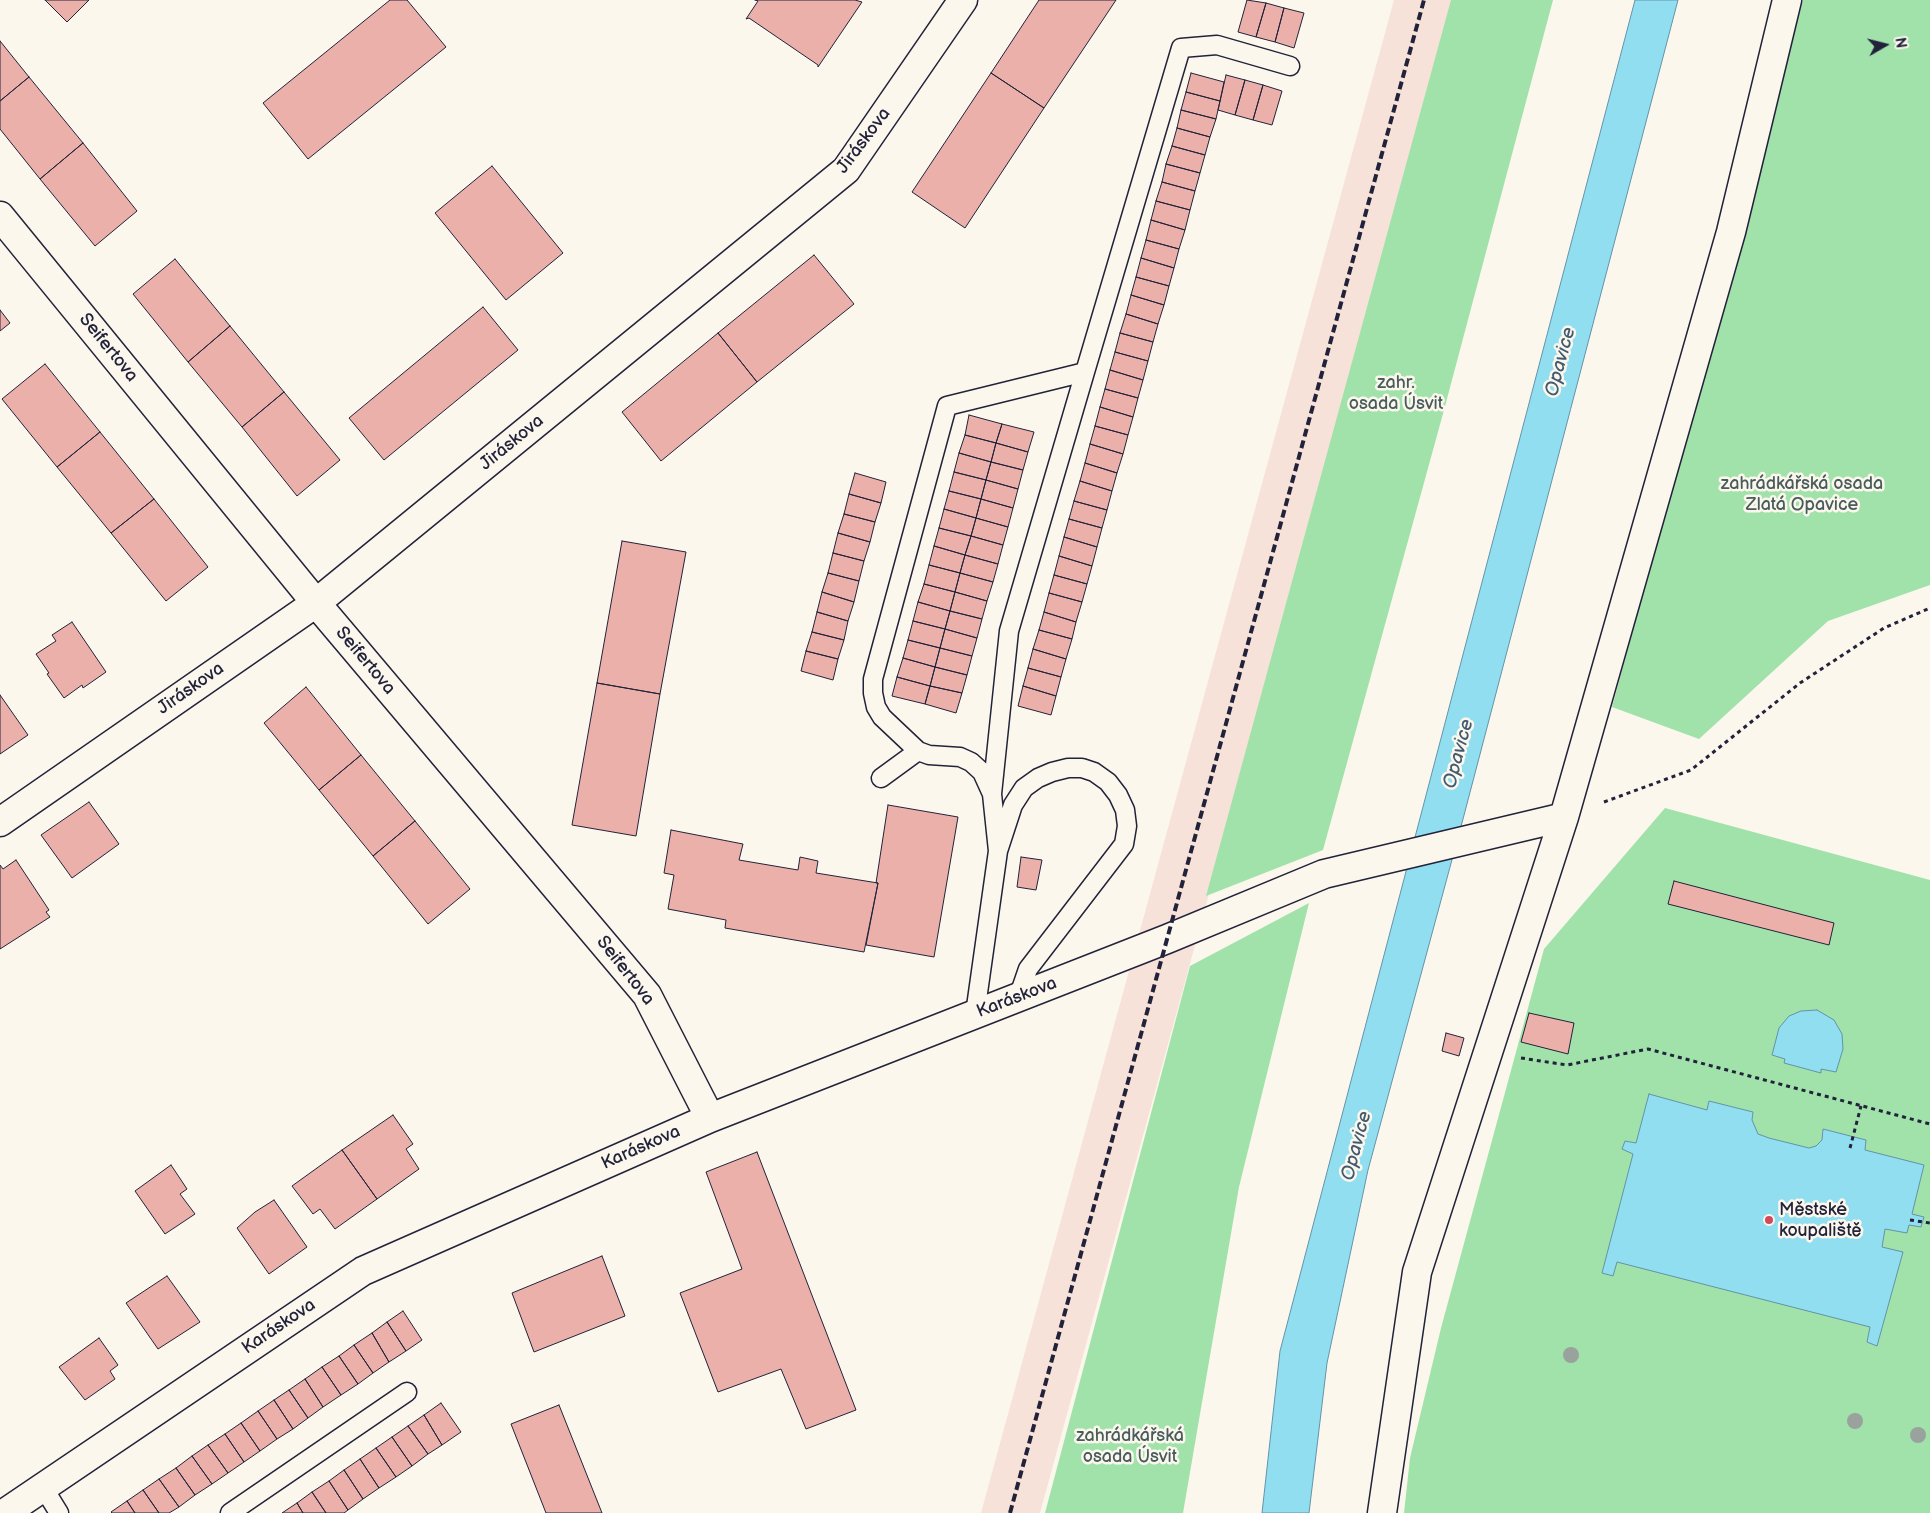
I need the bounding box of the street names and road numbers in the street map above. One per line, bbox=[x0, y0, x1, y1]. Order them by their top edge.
street label: Jiráskova bbox=[832, 104, 896, 178]
street label: Seifertova bbox=[74, 309, 142, 387]
street label: Jiráskova bbox=[476, 411, 548, 475]
street label: Seifertova bbox=[330, 623, 400, 699]
street label: Jiráskova bbox=[154, 658, 228, 720]
street label: Seifertova bbox=[591, 932, 659, 1010]
street label: Karáskova bbox=[974, 973, 1060, 1023]
street label: Karáskova bbox=[598, 1121, 684, 1175]
street label: Karáskova bbox=[238, 1295, 320, 1359]

